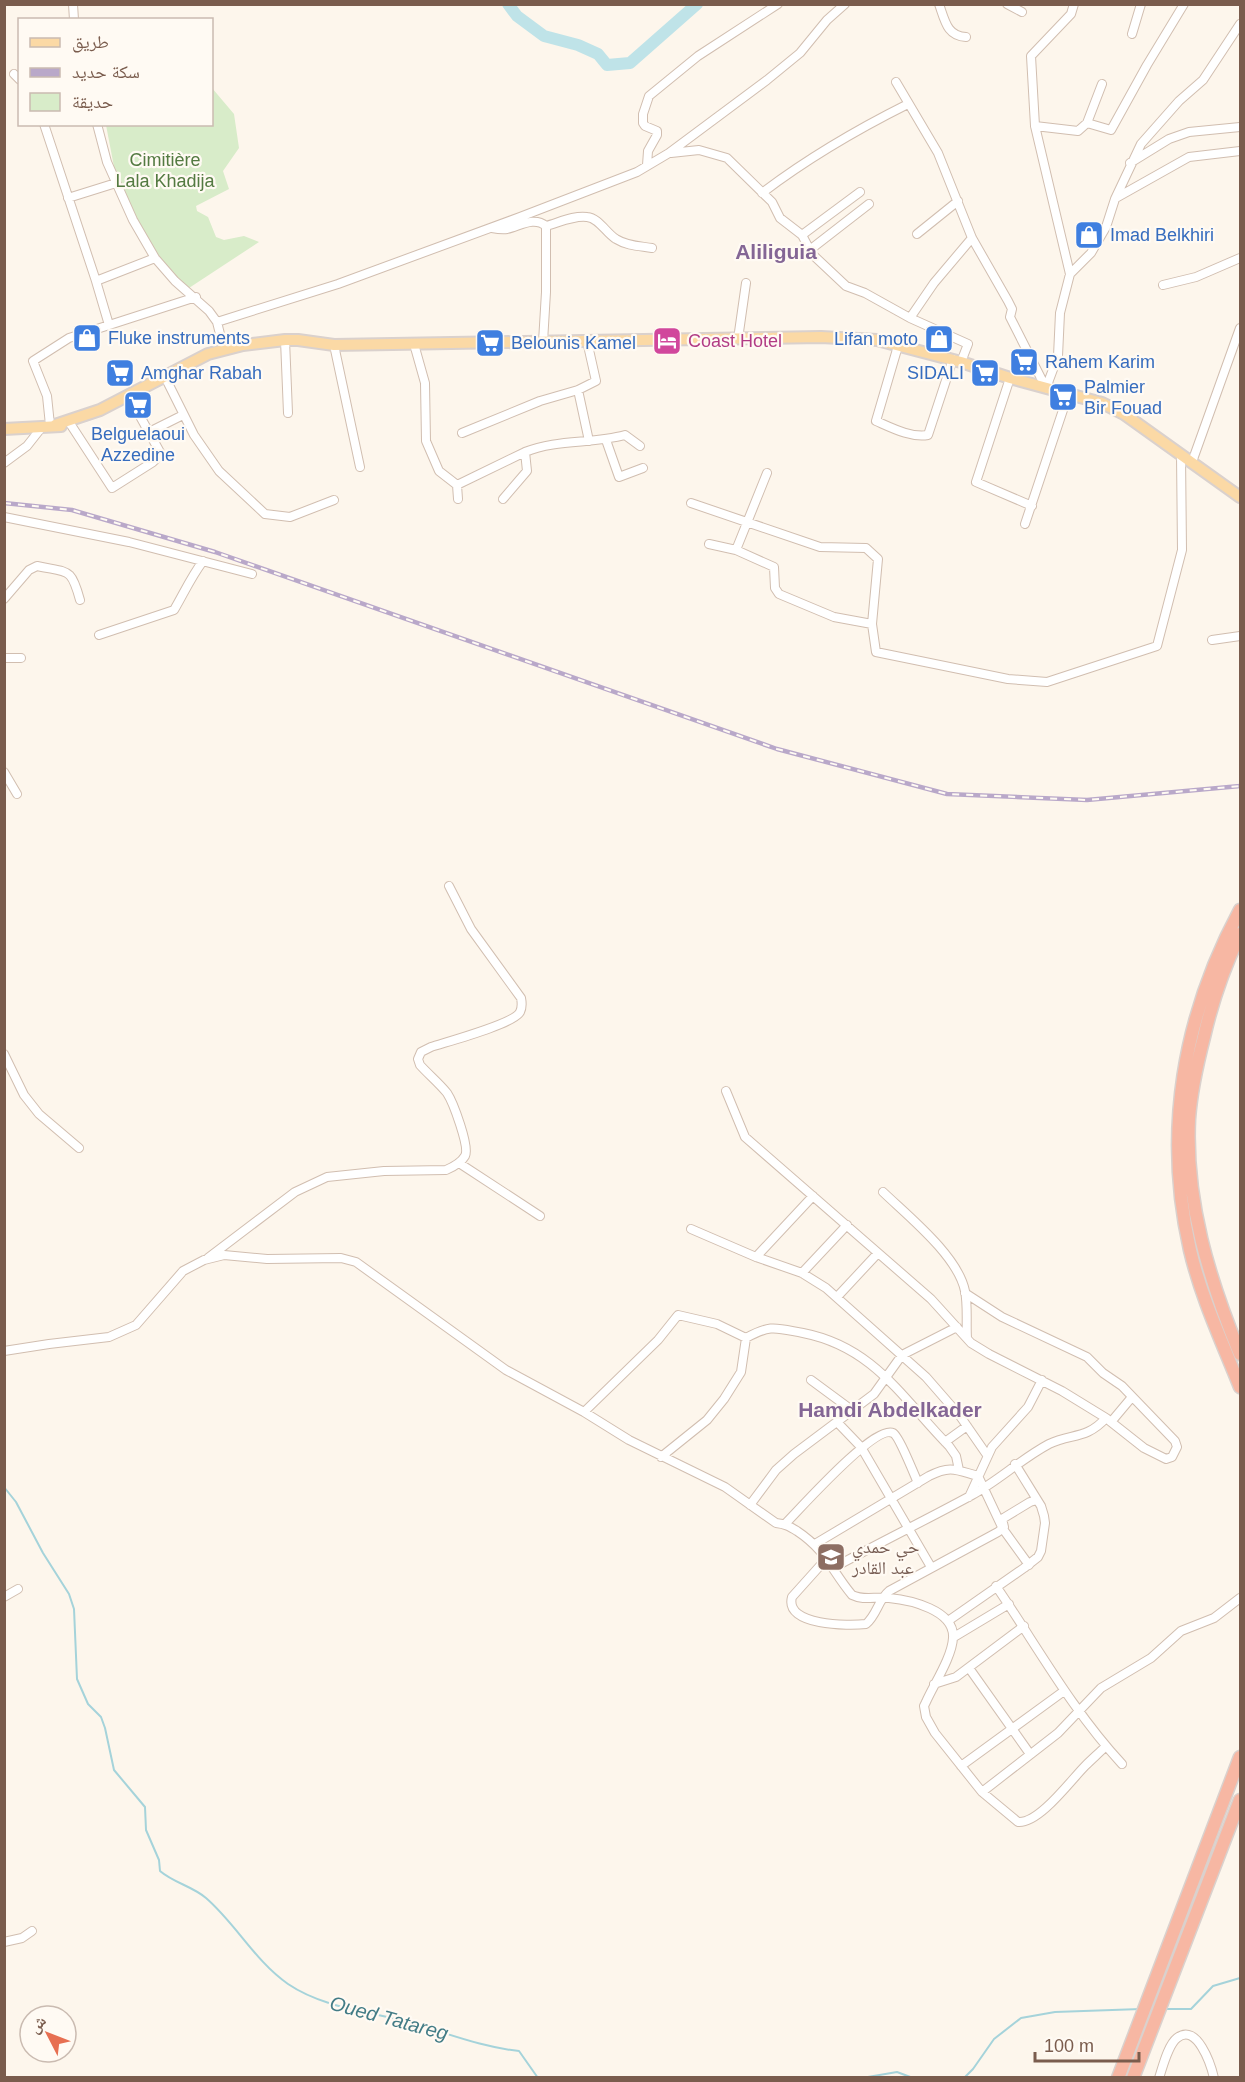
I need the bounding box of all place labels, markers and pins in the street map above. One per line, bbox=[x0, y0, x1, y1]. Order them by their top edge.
shop icon: Imad Belkhiri bbox=[1073, 219, 1105, 251]
place label: Imad Belkhiri bbox=[1110, 225, 1214, 245]
shop icon: Fluke instruments bbox=[71, 322, 103, 354]
shop icon: Lifan moto bbox=[923, 323, 955, 355]
hotel icon: Coast Hotel bbox=[651, 325, 683, 357]
supermarket icon: Belounis Kamel bbox=[474, 327, 506, 359]
place label: Fluke instruments bbox=[108, 328, 250, 348]
place label: Lifan moto bbox=[834, 329, 918, 349]
place label: Coast Hotel bbox=[688, 331, 782, 351]
place label: Belounis Kamel bbox=[511, 333, 636, 353]
supermarket icon: Rahem Karim bbox=[1008, 346, 1040, 378]
place label: Rahem Karim bbox=[1045, 352, 1155, 372]
supermarket icon: Amghar Rabah bbox=[104, 357, 136, 389]
supermarket icon: SIDALI bbox=[969, 357, 1001, 389]
place label: Amghar Rabah bbox=[141, 363, 262, 383]
place label: SIDALI bbox=[907, 363, 964, 383]
place label: Palmier Bir Fouad bbox=[1084, 377, 1162, 418]
supermarket icon: Palmier Bir Fouad bbox=[1047, 381, 1079, 413]
supermarket icon: Belguelaoui Azzedine bbox=[122, 389, 154, 421]
place label: Belguelaoui Azzedine bbox=[91, 424, 185, 465]
place label: حي حمدي عبد القادر bbox=[851, 1537, 919, 1579]
school or university icon: حي حمدي عبد القادر bbox=[815, 1541, 847, 1573]

